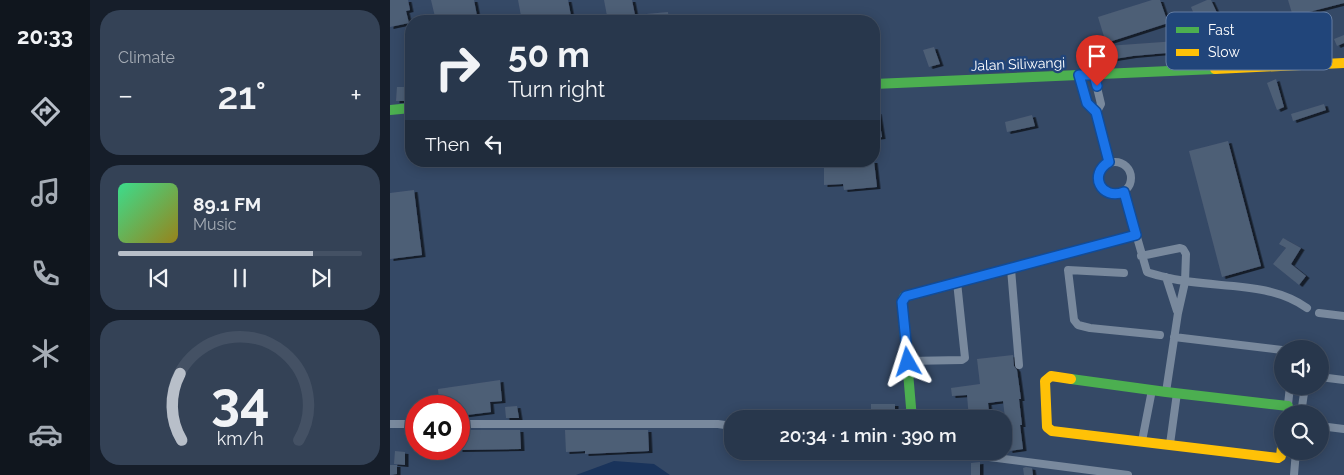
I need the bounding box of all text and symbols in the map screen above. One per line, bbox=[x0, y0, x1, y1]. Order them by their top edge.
legend bbox=[1166, 12, 1332, 70]
text: Fast bbox=[1208, 22, 1235, 38]
text: 20:33 bbox=[17, 23, 73, 49]
text: 50 m bbox=[508, 34, 590, 75]
icon: right bbox=[425, 35, 490, 100]
pin bbox=[1076, 35, 1118, 86]
icon: arrive bbox=[1083, 42, 1111, 70]
text: Slow bbox=[1208, 44, 1240, 60]
text: Climate bbox=[118, 48, 175, 67]
street label: Jalan Siliwangi bbox=[970, 54, 1066, 74]
text: 21° bbox=[217, 73, 266, 118]
text: Turn right bbox=[508, 76, 605, 102]
text: − bbox=[118, 79, 133, 112]
text: + bbox=[350, 79, 362, 112]
icon: directions bbox=[28, 94, 63, 129]
icon: left bbox=[480, 130, 508, 158]
text: Then bbox=[425, 133, 470, 155]
icon: music bbox=[28, 175, 63, 210]
text: 89.1 FM bbox=[193, 193, 261, 215]
text: Music bbox=[193, 215, 237, 234]
icon: phone bbox=[28, 256, 63, 291]
icon: previous bbox=[145, 264, 173, 292]
icon: pause bbox=[226, 264, 254, 292]
icon: next bbox=[307, 264, 335, 292]
position arrow bbox=[881, 335, 933, 387]
icon: climate bbox=[28, 336, 63, 371]
map controls bbox=[1274, 340, 1329, 460]
button: sound bbox=[1274, 340, 1329, 395]
text: 34 bbox=[211, 370, 269, 431]
speed limit sign: 40 bbox=[405, 395, 470, 460]
button: search bbox=[1274, 405, 1329, 460]
icon: car bbox=[28, 417, 63, 452]
text: 20:34 · 1 min · 390 m bbox=[779, 424, 957, 446]
text: km/h bbox=[216, 428, 264, 449]

